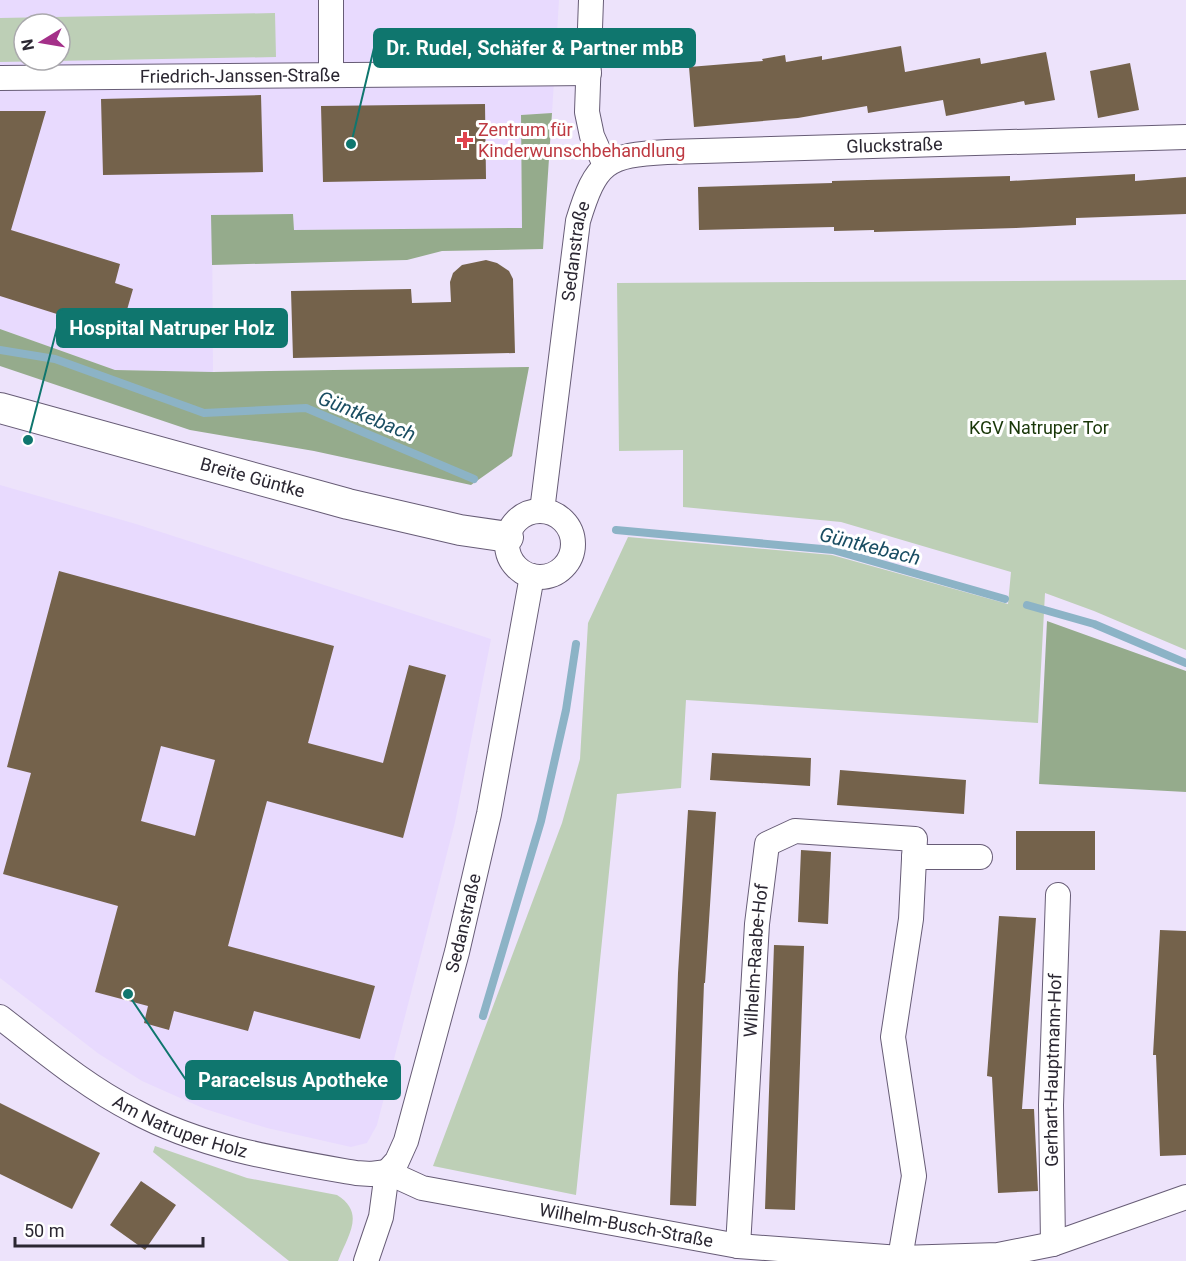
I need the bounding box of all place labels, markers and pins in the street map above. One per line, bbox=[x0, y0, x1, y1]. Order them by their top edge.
callout: Dr. Rudel, Schäfer & Partner mbB bbox=[374, 29, 695, 67]
place label: Zentrum für Kinderwunschbehandlung bbox=[478, 119, 685, 161]
marker: Zentrum für Kinderwunschbehandlung bbox=[456, 131, 474, 149]
callout: Hospital Natruper Holz bbox=[57, 309, 287, 347]
callout: Paracelsus Apotheke bbox=[186, 1061, 400, 1099]

